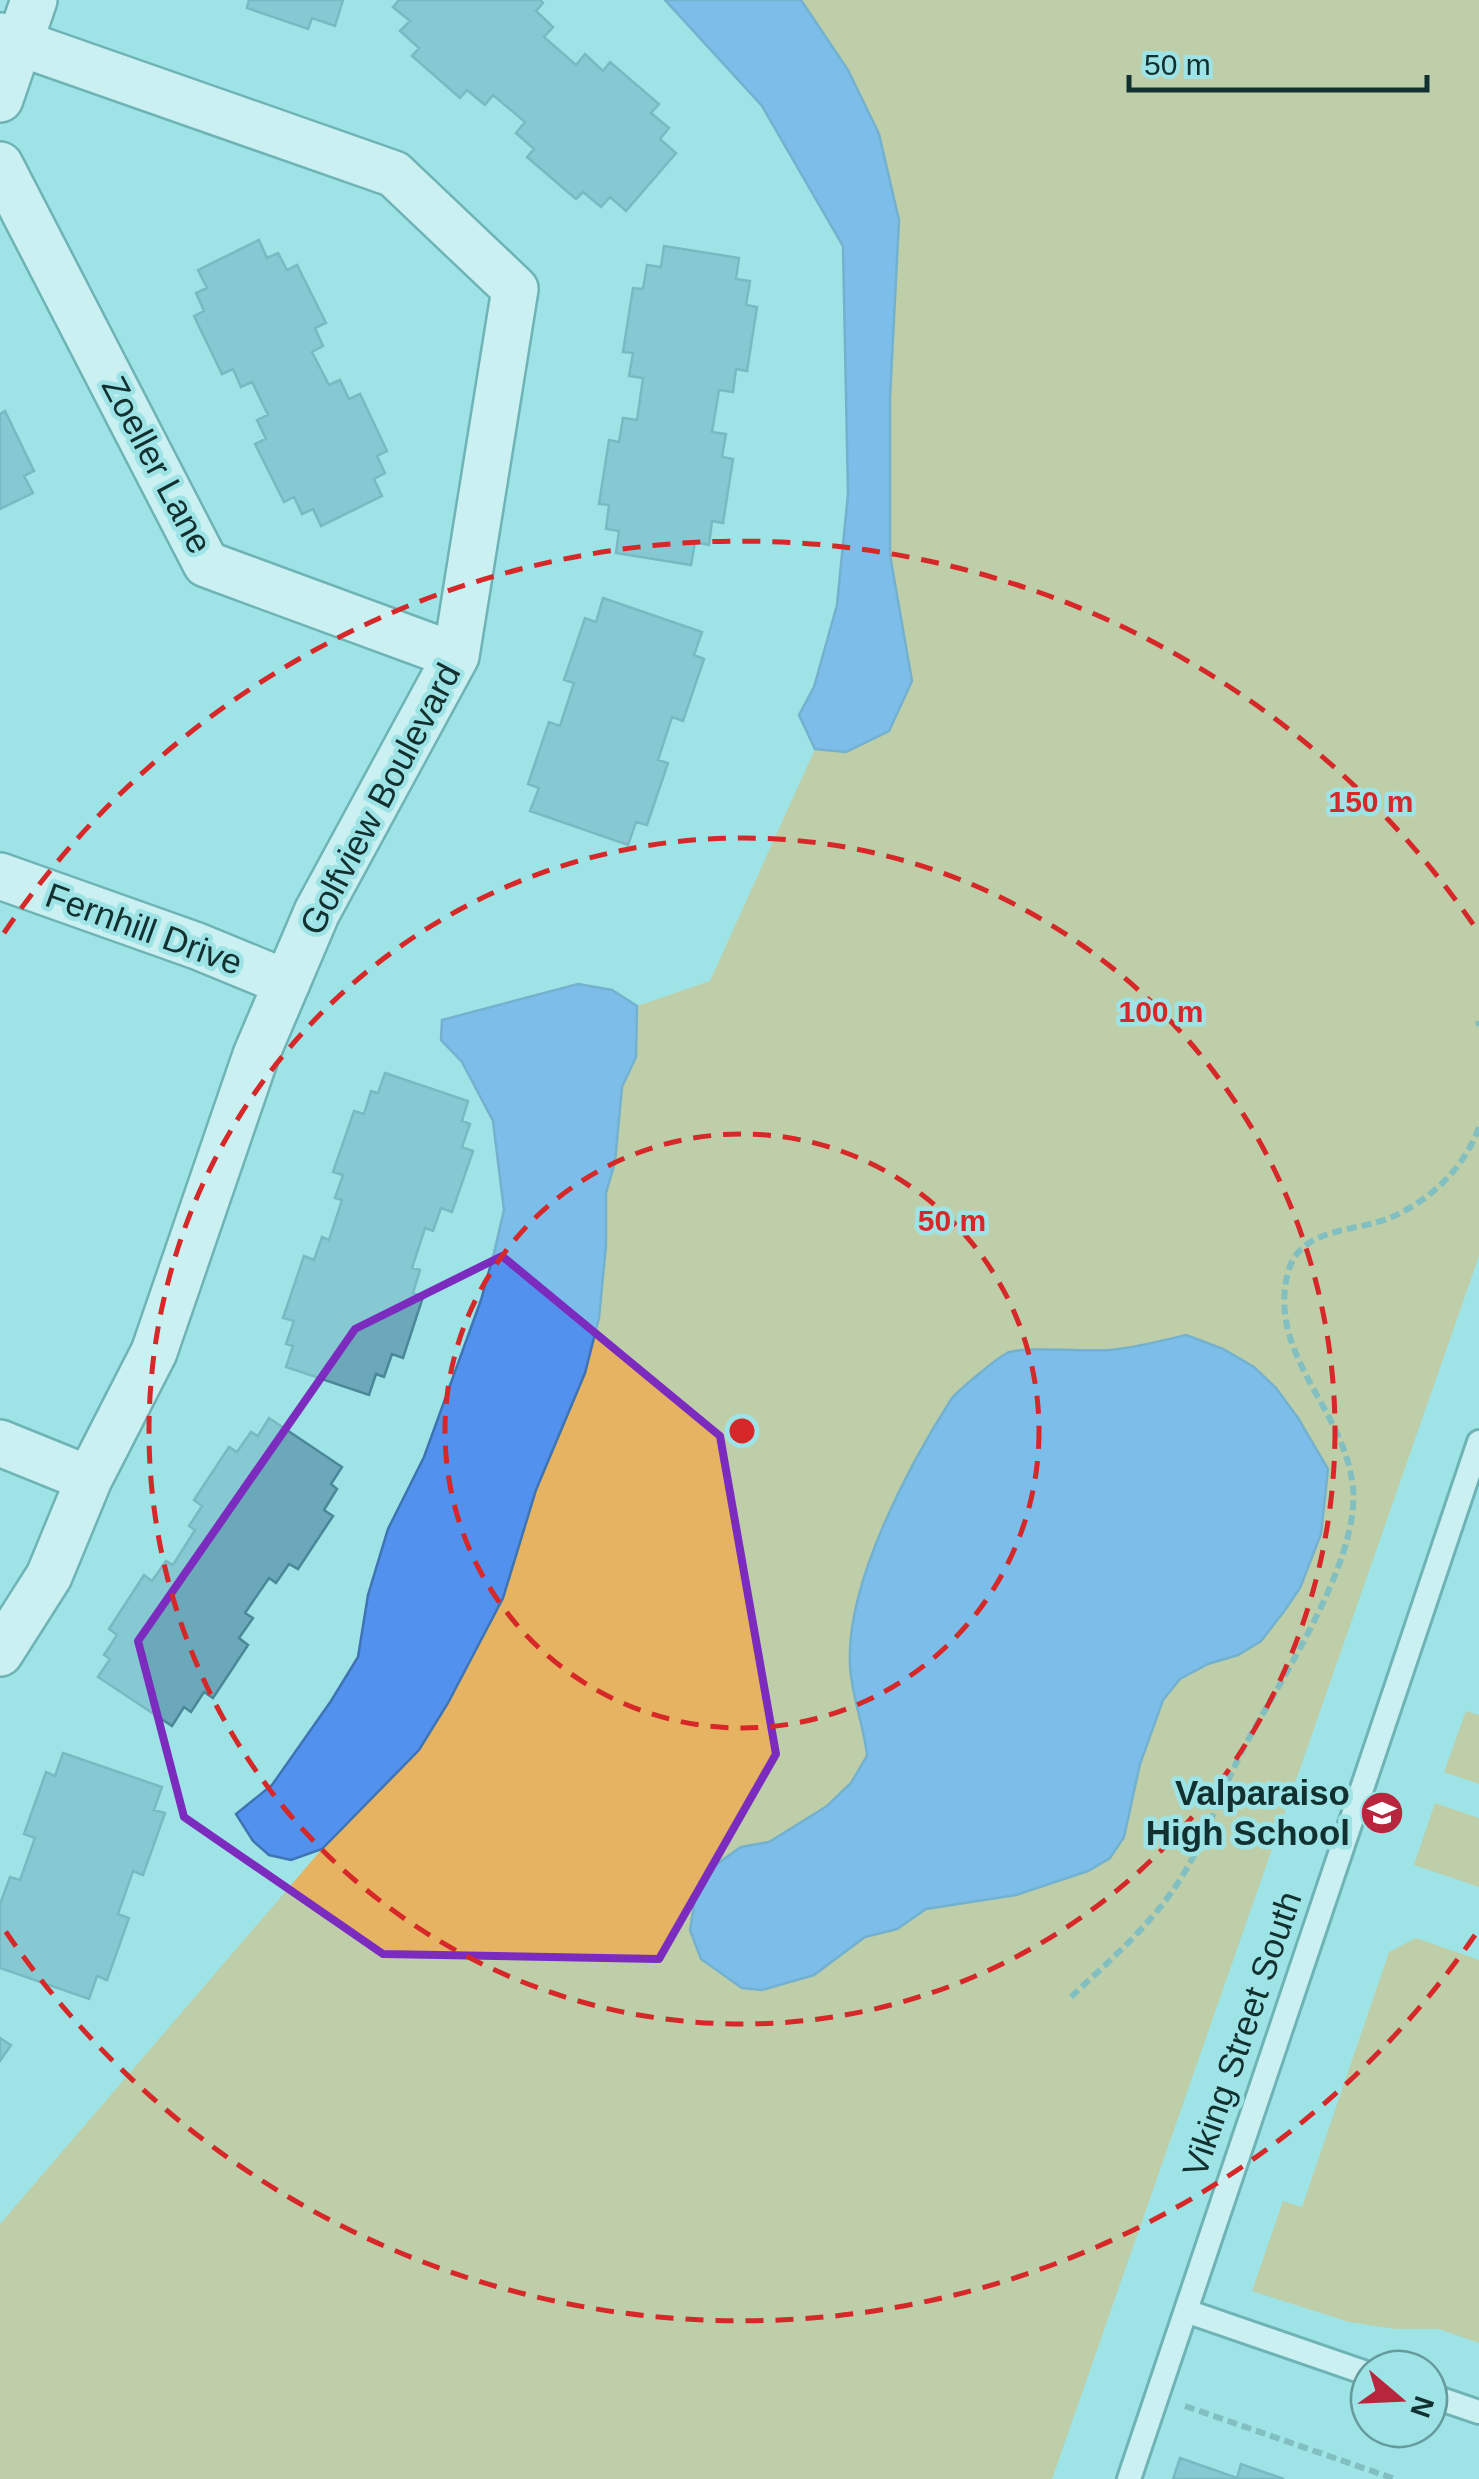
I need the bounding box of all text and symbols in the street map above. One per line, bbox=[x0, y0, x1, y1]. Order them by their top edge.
scale bar bbox=[1129, 30, 1426, 92]
text: 50 m bbox=[1144, 48, 1211, 81]
street label: Zoeller Lane bbox=[95, 370, 220, 560]
street label: Golfview Boulevard bbox=[292, 656, 468, 941]
text: 150 m bbox=[1328, 785, 1414, 818]
street label: Fernhill Drive bbox=[41, 875, 248, 982]
text: 100 m bbox=[1118, 995, 1204, 1028]
text: 50 m bbox=[918, 1204, 986, 1237]
centre of rings bbox=[724, 1413, 760, 1449]
place label: Valparaiso High School bbox=[1146, 1773, 1350, 1852]
school or university icon: Valparaiso High School bbox=[1359, 1790, 1405, 1836]
street label: Viking Street South bbox=[1174, 1886, 1309, 2182]
north arrow bbox=[1349, 2349, 1449, 2449]
text: N bbox=[1404, 2392, 1440, 2422]

